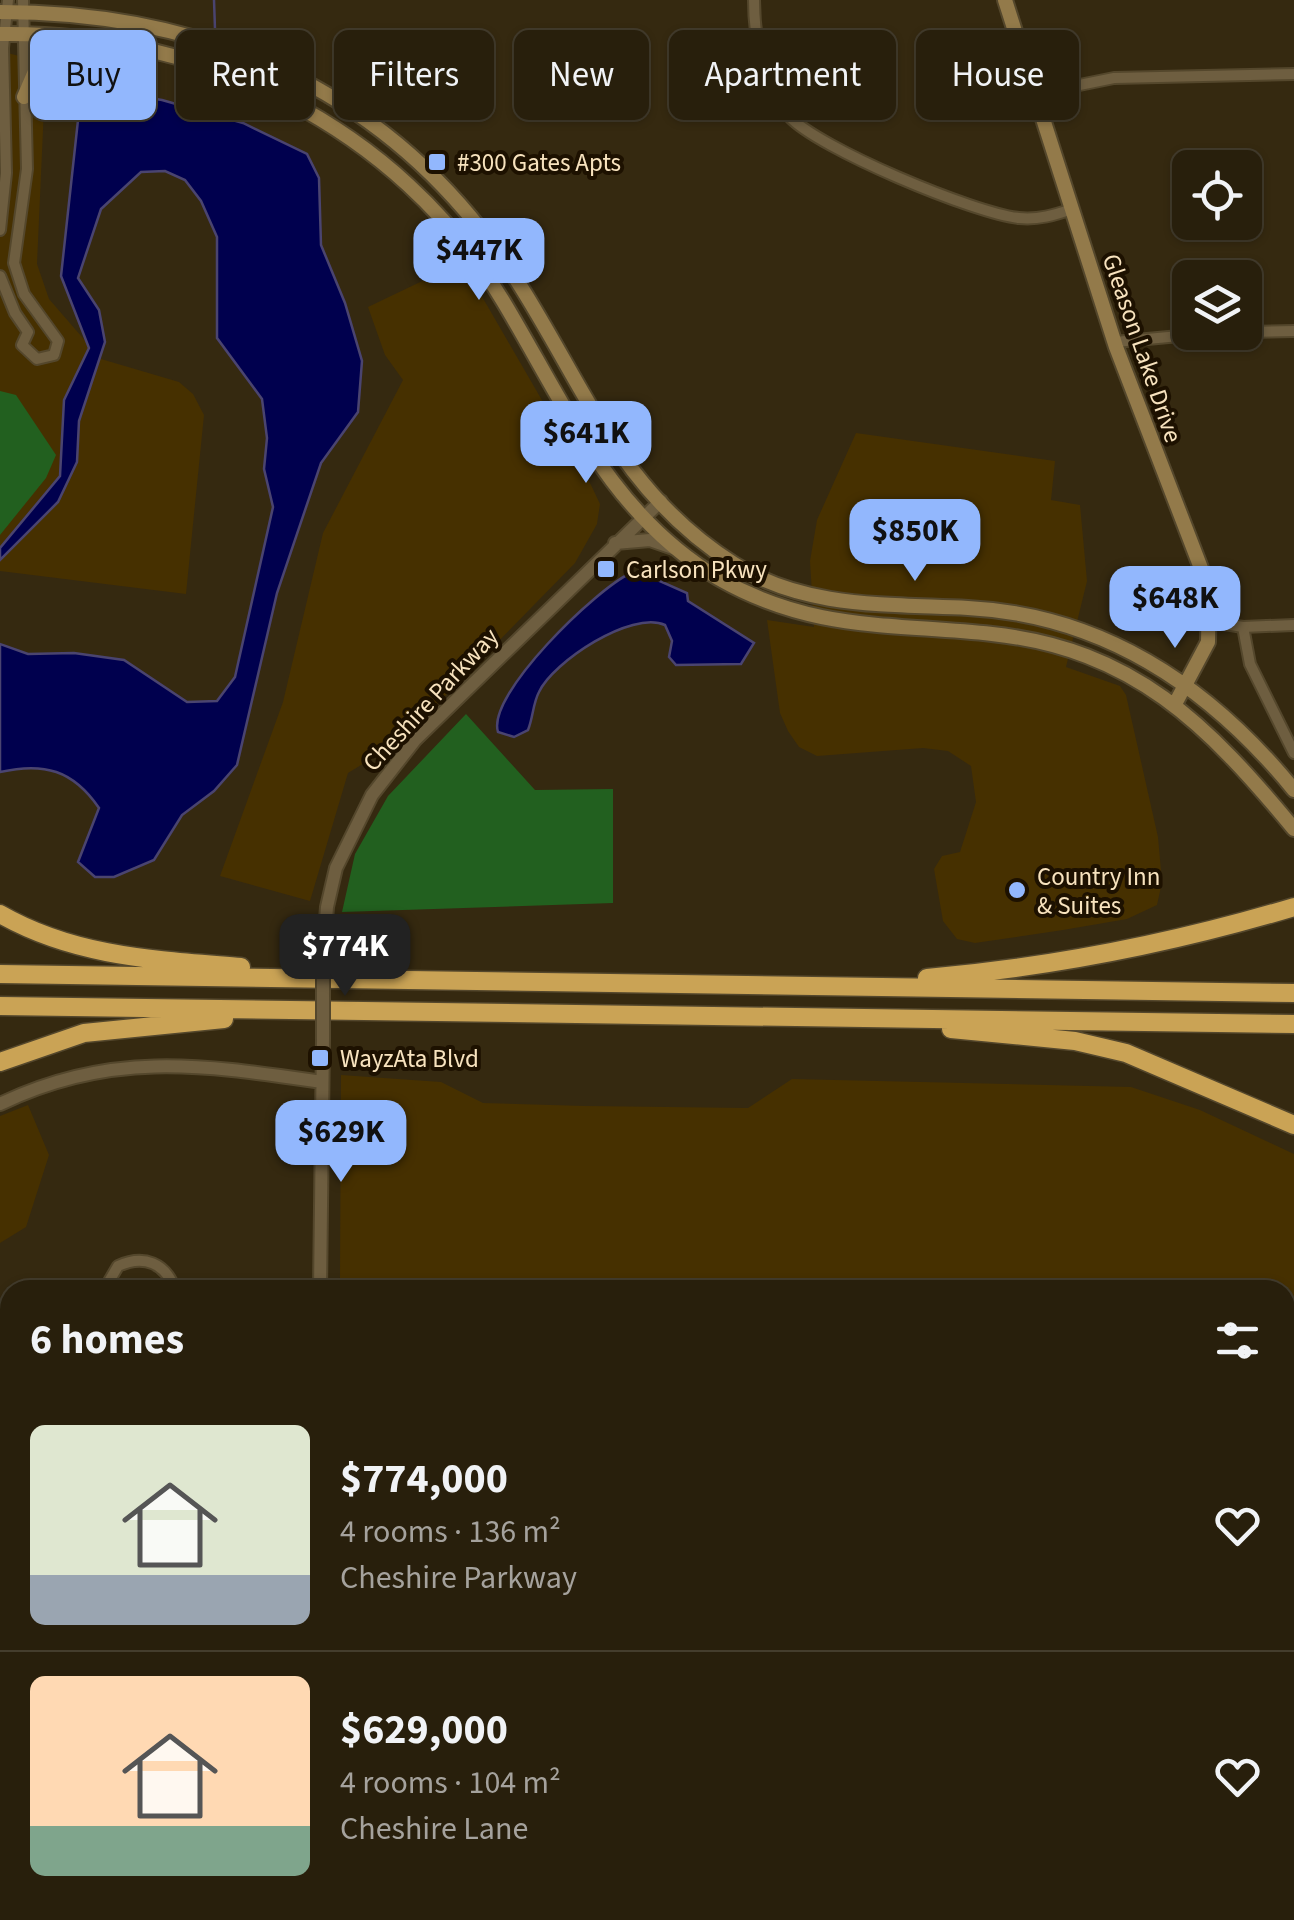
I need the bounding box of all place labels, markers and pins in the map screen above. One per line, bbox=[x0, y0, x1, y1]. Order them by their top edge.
place label: #300 Gates Apts bbox=[457, 145, 621, 181]
marker: #300 Gates Apts bbox=[426, 151, 448, 173]
pin: $447K bbox=[409, 218, 549, 303]
pin: $641K bbox=[516, 401, 656, 486]
pin: $850K bbox=[845, 499, 985, 584]
place label: Carlson Pkwy bbox=[626, 552, 767, 588]
marker: Carlson Pkwy bbox=[595, 558, 617, 580]
pin: $648K bbox=[1105, 566, 1245, 651]
place label: Country Inn & Suites bbox=[1037, 859, 1160, 924]
marker: Country Inn & Suites bbox=[1006, 879, 1028, 901]
pin: $774K bbox=[275, 914, 415, 999]
place label: WayzAta Blvd bbox=[340, 1041, 479, 1077]
marker: WayzAta Blvd bbox=[309, 1047, 331, 1069]
pin: $629K bbox=[271, 1100, 411, 1185]

